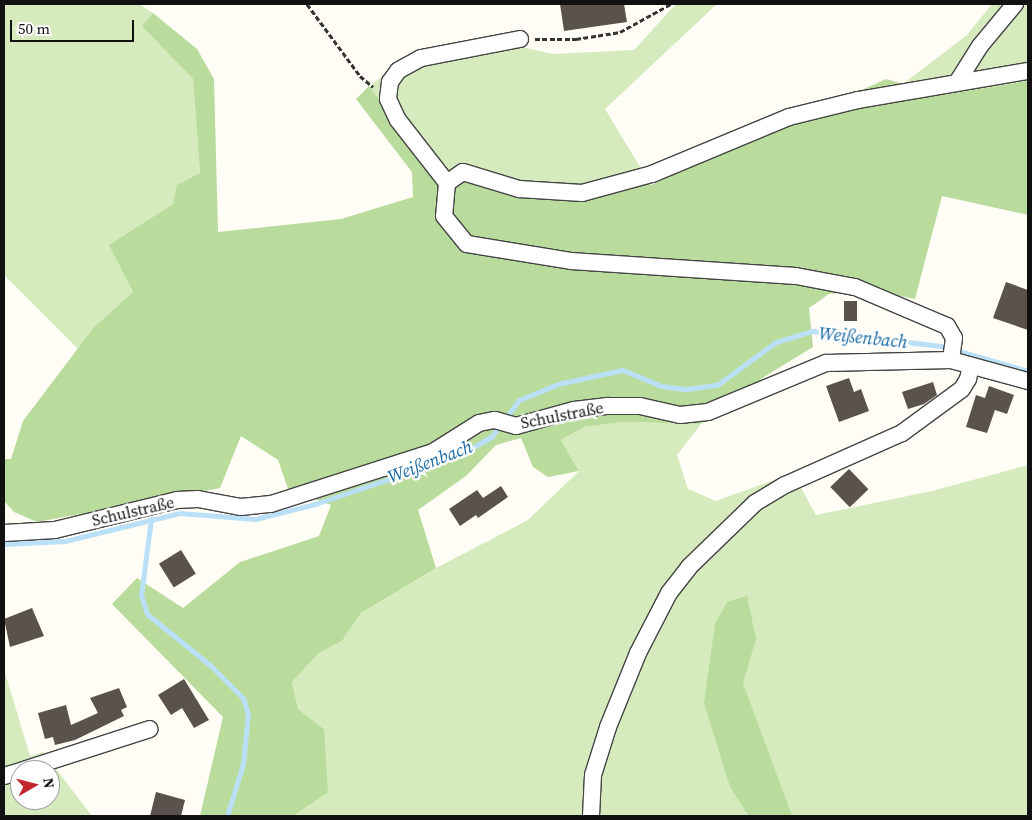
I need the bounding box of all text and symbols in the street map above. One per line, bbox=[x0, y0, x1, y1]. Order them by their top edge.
scale bar bbox=[12, 10, 136, 42]
text: 50 m bbox=[18, 18, 50, 39]
water label: Weißenbach bbox=[818, 323, 908, 353]
street label: Schulstraße bbox=[519, 398, 605, 432]
water label: Weißenbach bbox=[384, 436, 476, 488]
street label: Schulstraße bbox=[90, 492, 176, 530]
north arrow bbox=[10, 760, 60, 810]
text: N bbox=[38, 777, 59, 789]

